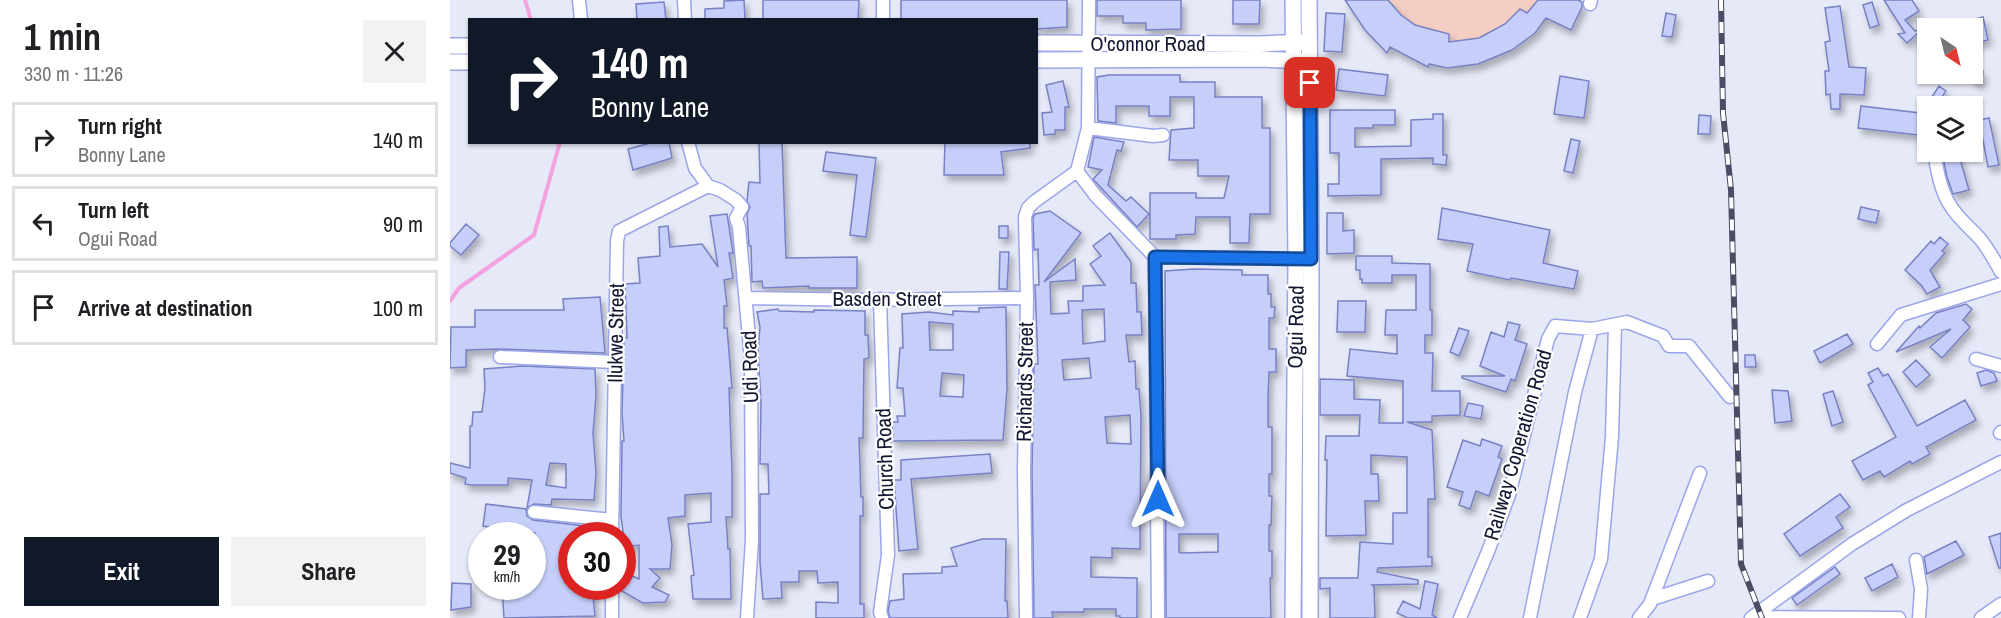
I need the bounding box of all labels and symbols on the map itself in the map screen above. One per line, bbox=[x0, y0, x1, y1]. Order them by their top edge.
north arrow bbox=[1917, 18, 1983, 84]
street label: O'connor Road bbox=[1090, 29, 1206, 58]
pin bbox=[1284, 57, 1335, 108]
street label: Ilukwe Street bbox=[600, 283, 631, 383]
street label: Basden Street bbox=[832, 284, 942, 313]
street label: Ogui Road bbox=[1280, 285, 1311, 369]
street label: Richards Street bbox=[1009, 322, 1040, 442]
street label: Udi Road bbox=[734, 330, 765, 404]
street label: Railway Coperation Road bbox=[1476, 346, 1559, 544]
street label: Church Road bbox=[868, 408, 901, 510]
position arrow bbox=[1126, 467, 1190, 531]
speed limit sign: 30 bbox=[558, 522, 636, 600]

